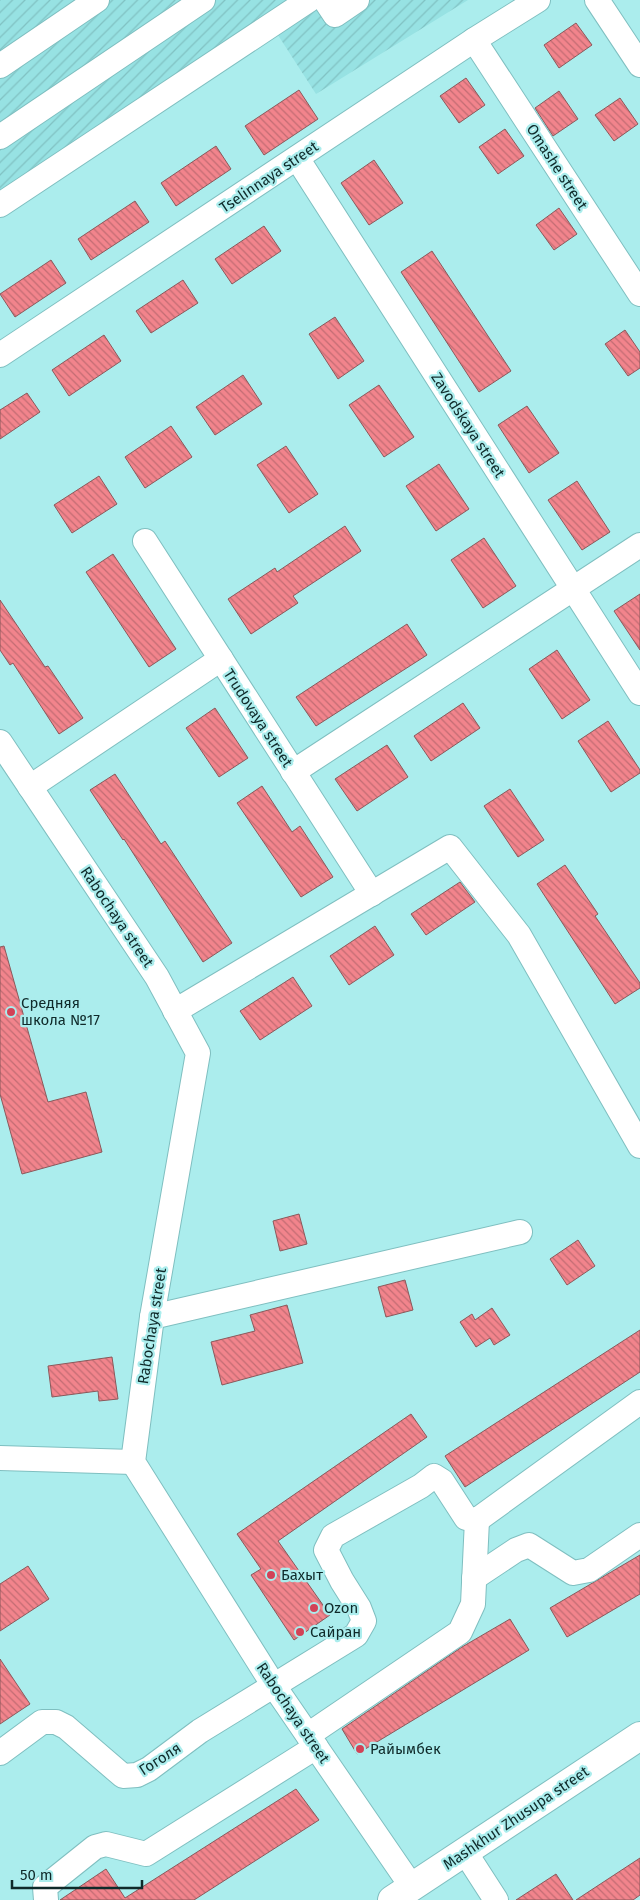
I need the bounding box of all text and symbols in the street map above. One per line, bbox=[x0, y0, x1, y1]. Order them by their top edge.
street label: Omashe street bbox=[523, 121, 592, 214]
street label: Tselinnaya street bbox=[216, 137, 322, 217]
street label: Zavodskaya street bbox=[427, 369, 509, 481]
street label: Trudovaya street bbox=[220, 666, 297, 771]
street label: Rabochaya street bbox=[77, 863, 158, 971]
place label: Средняя школа №17 bbox=[21, 994, 100, 1029]
marker: Средняя школа №17 bbox=[5, 1006, 17, 1018]
street label: Rabochaya street bbox=[134, 1266, 170, 1385]
place label: Бахыт bbox=[281, 1566, 323, 1584]
marker: Бахыт bbox=[265, 1569, 277, 1581]
place label: Ozon bbox=[324, 1599, 358, 1617]
marker: Ozon bbox=[308, 1602, 320, 1614]
place label: Сайран bbox=[310, 1623, 361, 1641]
marker: Сайран bbox=[294, 1626, 306, 1638]
street label: Rabochaya street bbox=[253, 1659, 334, 1767]
street label: Гоголя bbox=[136, 1739, 184, 1779]
place label: Райымбек bbox=[370, 1740, 441, 1758]
marker: Райымбек bbox=[354, 1743, 366, 1755]
street label: Mashkhur Zhusupa street bbox=[440, 1762, 593, 1874]
scale bar bbox=[12, 1858, 142, 1890]
text: 50 m bbox=[20, 1866, 53, 1884]

